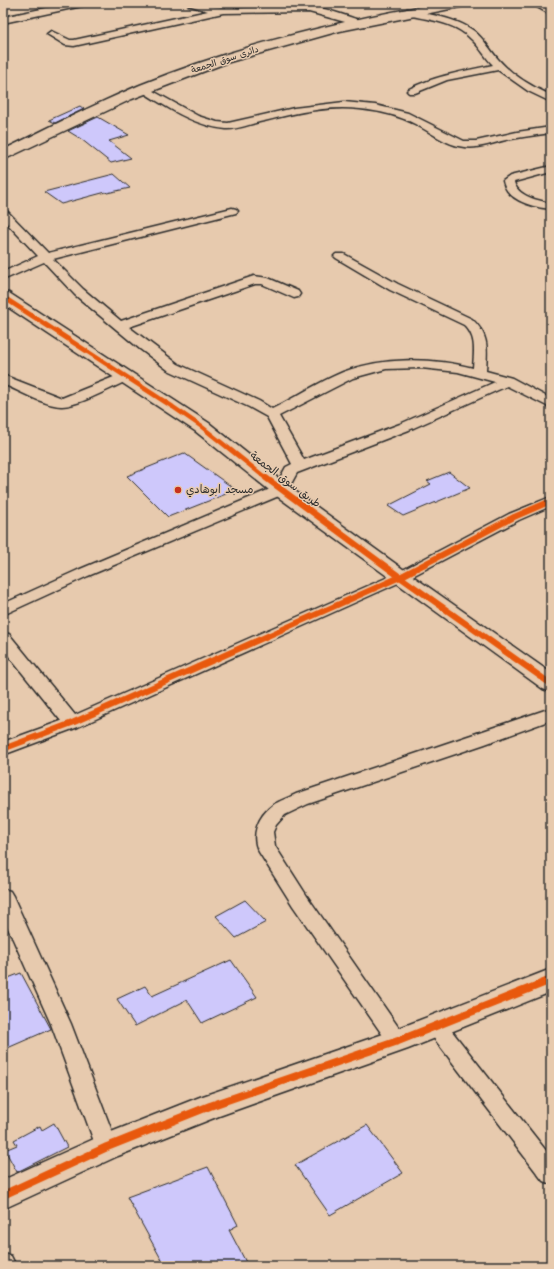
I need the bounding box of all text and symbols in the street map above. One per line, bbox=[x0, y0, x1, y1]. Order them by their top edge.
street label: دائرى سوق الجمعة bbox=[189, 42, 261, 78]
street label: طريق سوق الجمعة bbox=[246, 447, 324, 513]
place label: مسجد ابوهادي bbox=[186, 481, 253, 499]
marker: مسجد ابوهادي bbox=[173, 485, 183, 495]

